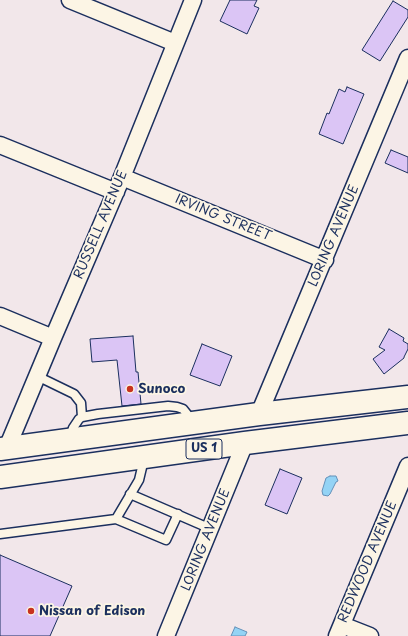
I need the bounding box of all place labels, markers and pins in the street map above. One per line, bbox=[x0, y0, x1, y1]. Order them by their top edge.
place label: Sunoco bbox=[138, 381, 185, 397]
marker: Sunoco bbox=[125, 384, 135, 394]
place label: Nissan of Edison bbox=[39, 603, 145, 619]
marker: Nissan of Edison bbox=[26, 606, 36, 616]

